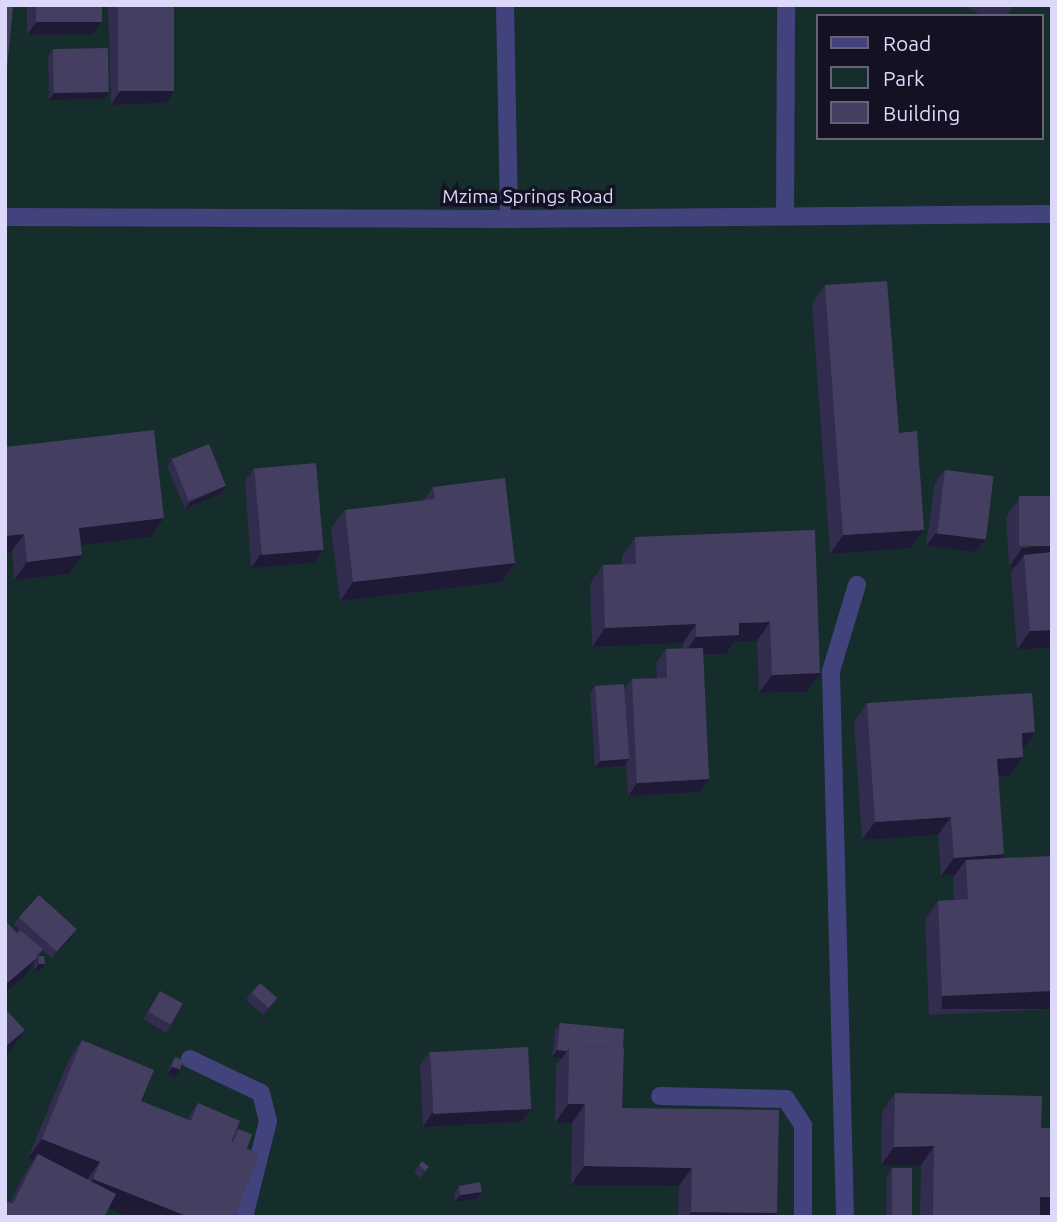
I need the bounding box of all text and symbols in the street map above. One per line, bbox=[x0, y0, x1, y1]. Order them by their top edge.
legend bbox=[816, 14, 1043, 140]
text: Road bbox=[883, 31, 931, 55]
text: Park bbox=[883, 66, 925, 90]
text: Building bbox=[883, 101, 960, 125]
street label: Mzima Springs Road bbox=[442, 186, 614, 208]

